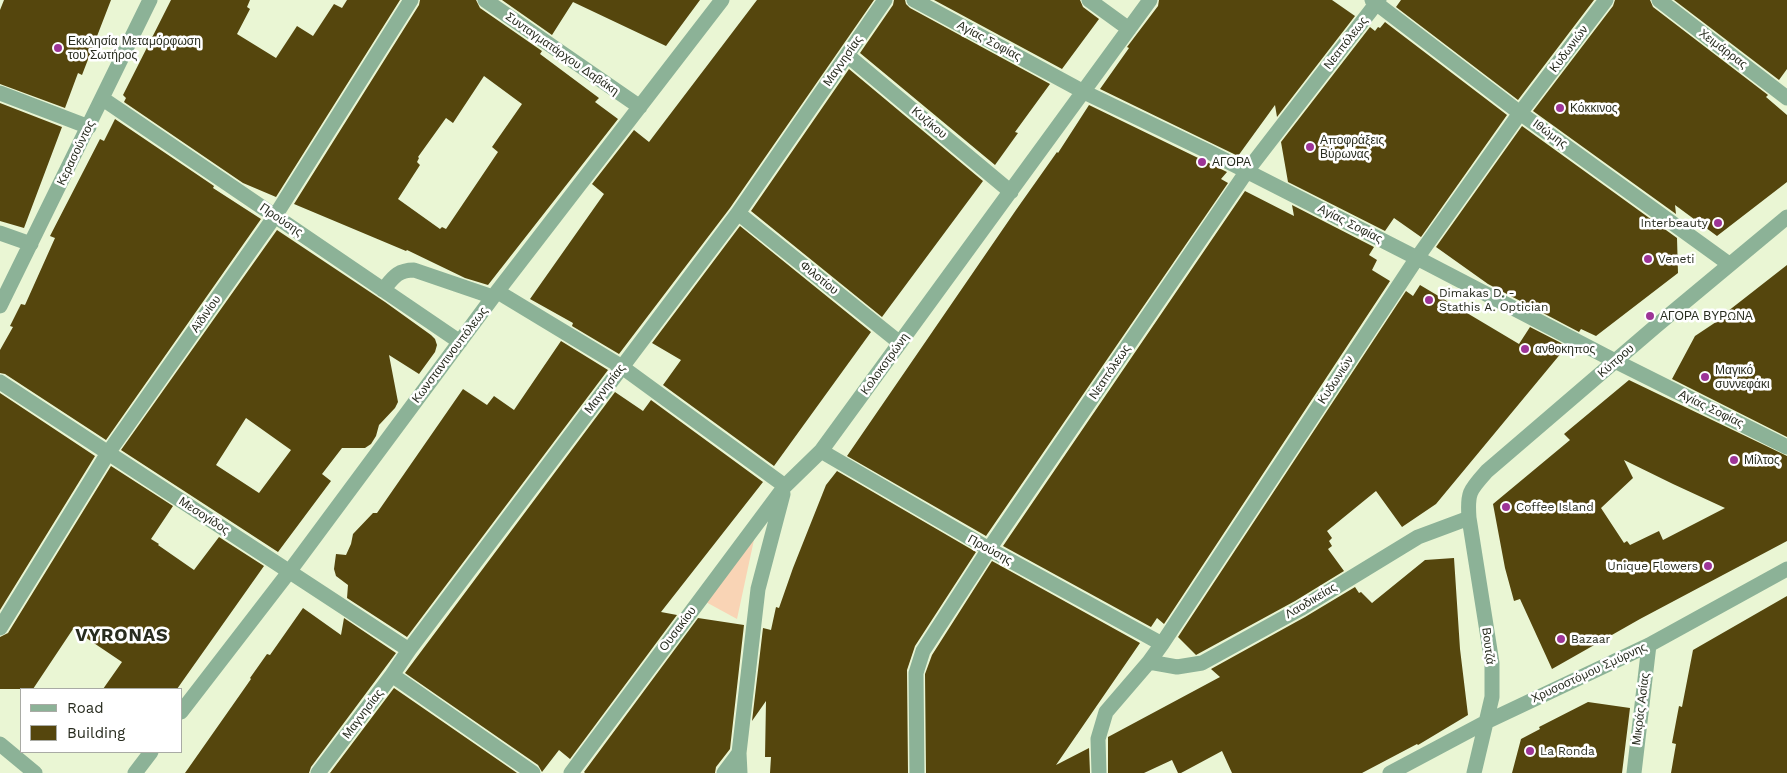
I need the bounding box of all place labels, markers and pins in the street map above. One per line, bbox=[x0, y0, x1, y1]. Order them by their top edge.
place label: Εκκλησία Μεταμόρφωση του Σωτήρος bbox=[68, 34, 201, 62]
marker: Εκκλησία Μεταμόρφωση του Σωτήρος bbox=[52, 42, 64, 54]
place label: Κόκκινος bbox=[1570, 101, 1618, 115]
marker: Κόκκινος bbox=[1554, 102, 1566, 114]
place label: Αποφράξεις Βύρωνας bbox=[1320, 133, 1384, 161]
marker: Αποφράξεις Βύρωνας bbox=[1304, 141, 1316, 153]
place label: ΑΓΟΡΑ bbox=[1212, 155, 1251, 169]
marker: ΑΓΟΡΑ bbox=[1196, 156, 1208, 168]
place label: Interbeauty bbox=[1640, 216, 1708, 230]
marker: Interbeauty bbox=[1712, 217, 1724, 229]
place label: Veneti bbox=[1658, 252, 1695, 266]
marker: Veneti bbox=[1642, 253, 1654, 265]
place label: Dimakas D. - Stathis A. Optician bbox=[1439, 286, 1548, 314]
marker: Dimakas D. - Stathis A. Optician bbox=[1423, 294, 1435, 306]
place label: ΑΓΟΡΑ ΒΥΡΩΝΑ bbox=[1660, 309, 1753, 323]
marker: ΑΓΟΡΑ ΒΥΡΩΝΑ bbox=[1644, 310, 1656, 322]
place label: ανθοκηπος bbox=[1535, 342, 1595, 356]
marker: ανθοκηπος bbox=[1519, 343, 1531, 355]
place label: Μαγικό συννεφάκι bbox=[1715, 363, 1770, 391]
marker: Μαγικό συννεφάκι bbox=[1699, 371, 1711, 383]
place label: Μίλτος bbox=[1744, 453, 1780, 467]
marker: Μίλτος bbox=[1728, 454, 1740, 466]
place label: Coffee Island bbox=[1516, 500, 1594, 514]
marker: Coffee Island bbox=[1500, 501, 1512, 513]
place label: Unique Flowers bbox=[1607, 559, 1698, 573]
marker: Unique Flowers bbox=[1702, 560, 1714, 572]
place label: Bazaar bbox=[1571, 632, 1611, 646]
marker: Bazaar bbox=[1555, 633, 1567, 645]
place label: La Ronda bbox=[1540, 744, 1595, 758]
marker: La Ronda bbox=[1524, 745, 1536, 757]

